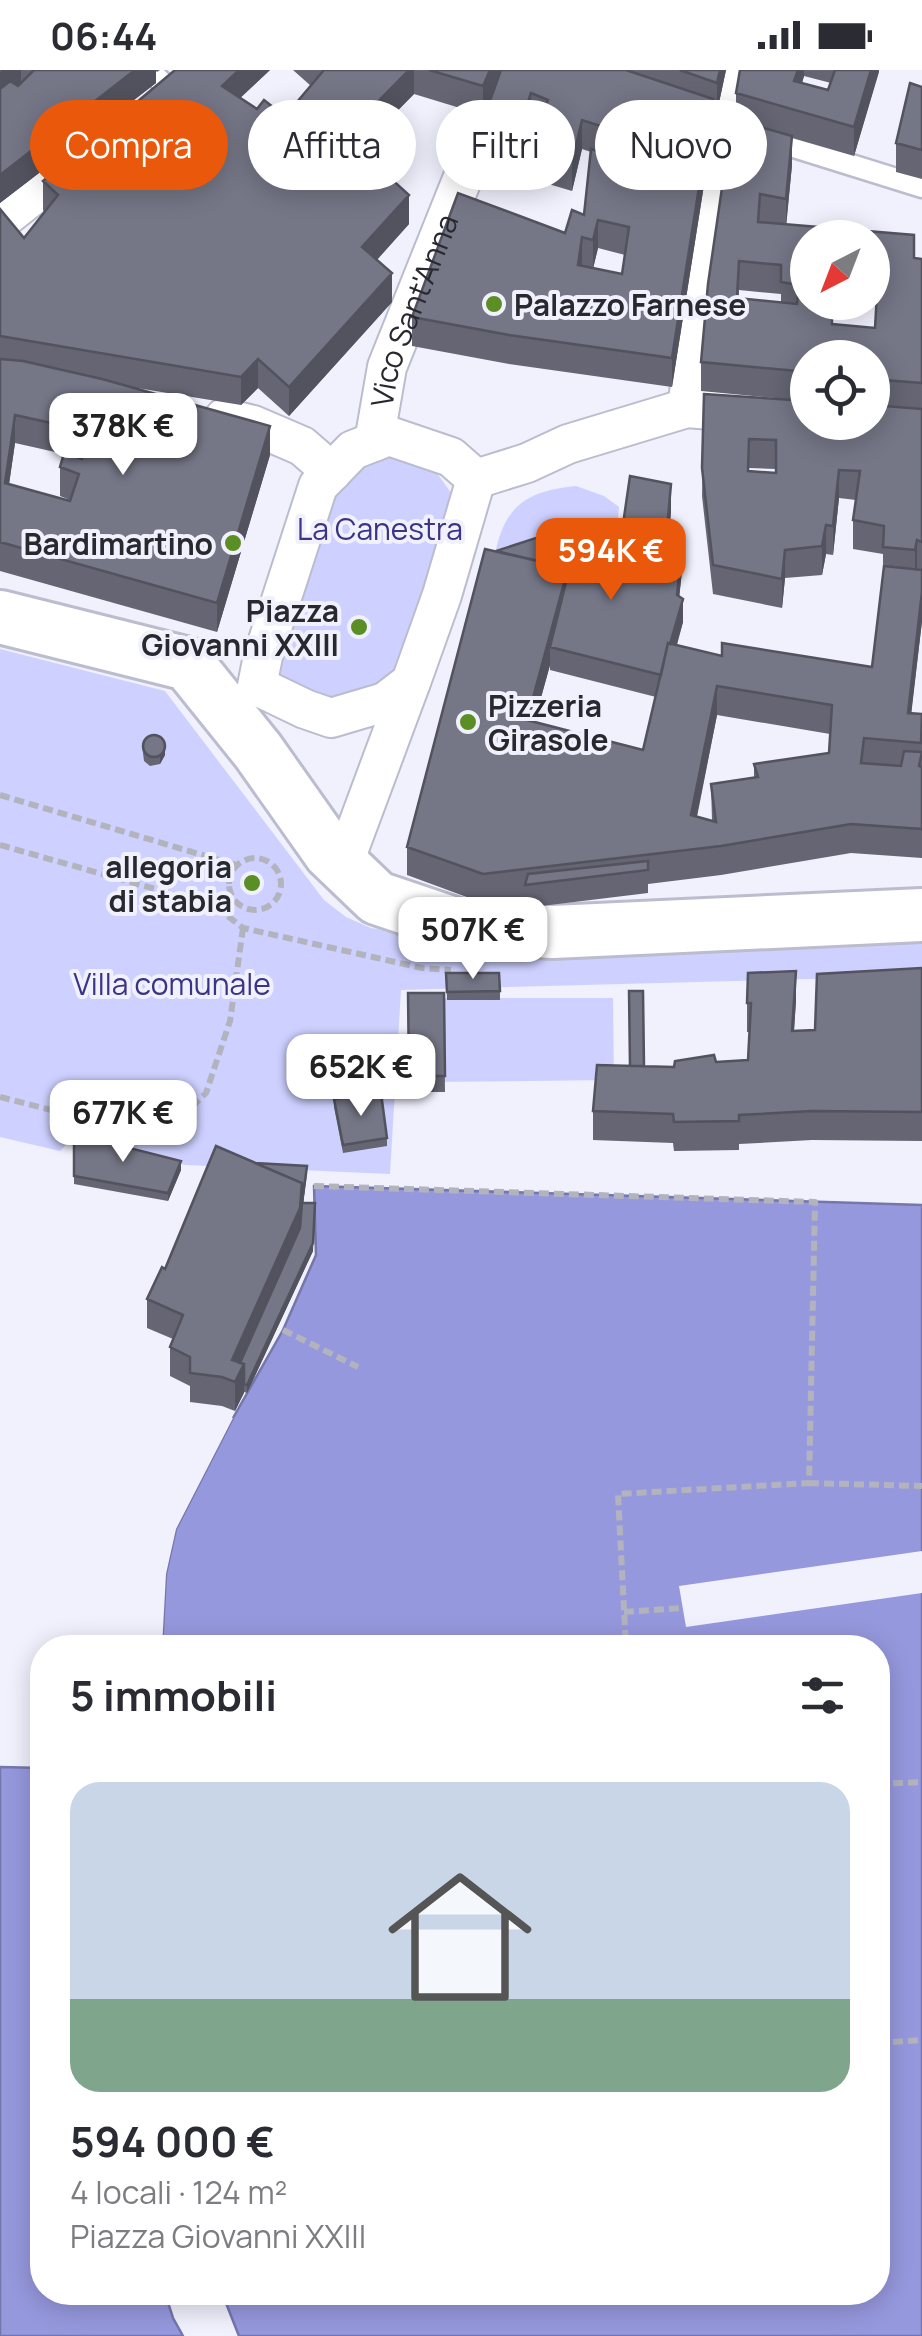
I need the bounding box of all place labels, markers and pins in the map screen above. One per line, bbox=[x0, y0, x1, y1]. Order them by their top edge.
place label: Palazzo Farnese bbox=[514, 284, 746, 325]
marker: Palazzo Farnese bbox=[483, 293, 505, 315]
pin: 378K € bbox=[42, 393, 204, 478]
pin: 594K € bbox=[530, 518, 692, 603]
place label: Bardimartino bbox=[24, 523, 213, 564]
marker: Bardimartino bbox=[222, 532, 244, 554]
place label: Piazza Giovanni XXIII bbox=[141, 590, 339, 665]
marker: Piazza Giovanni XXIII bbox=[348, 616, 370, 638]
place label: Pizzeria Girasole bbox=[488, 685, 609, 760]
marker: Pizzeria Girasole bbox=[457, 711, 479, 733]
place label: allegoria di stabia bbox=[105, 846, 232, 921]
marker: allegoria di stabia bbox=[241, 872, 263, 894]
pin: 507K € bbox=[392, 897, 554, 982]
pin: 652K € bbox=[280, 1034, 442, 1119]
pin: 677K € bbox=[42, 1080, 204, 1165]

